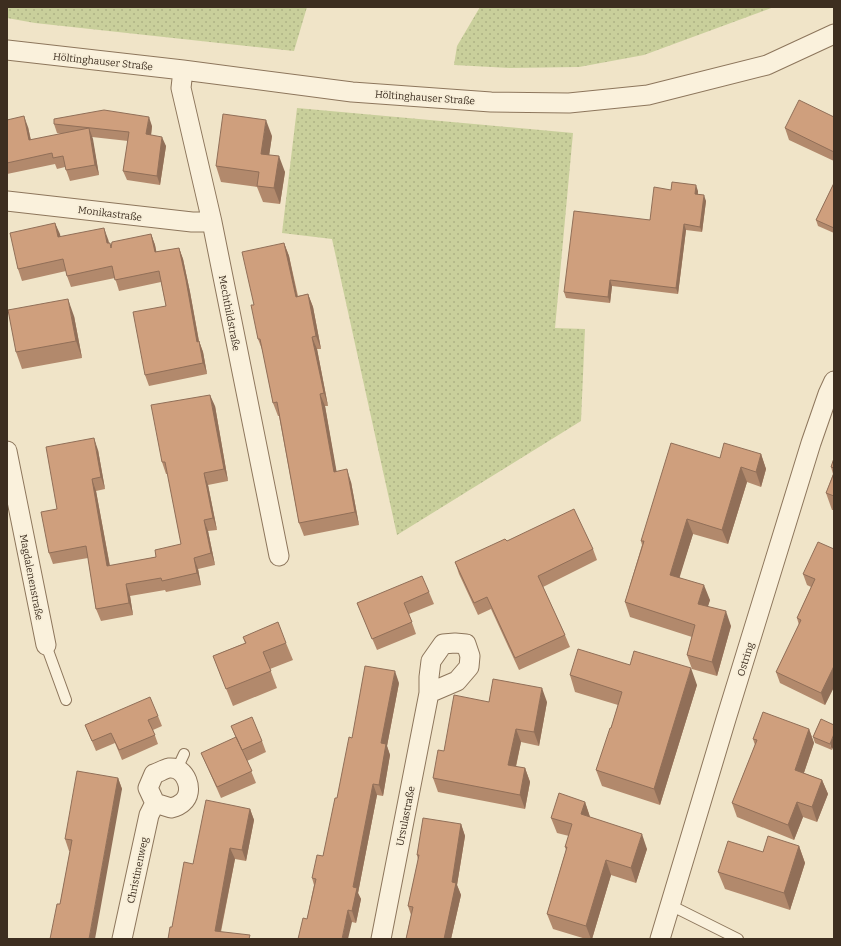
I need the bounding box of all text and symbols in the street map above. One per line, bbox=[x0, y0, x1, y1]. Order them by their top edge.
street label: Höltinghauser Straße bbox=[52, 51, 153, 73]
street label: Höltinghauser Straße bbox=[374, 89, 475, 107]
street label: Monikastraße bbox=[77, 204, 143, 224]
street label: Mechthildstraße bbox=[216, 274, 242, 352]
street label: Magdalenenstraße bbox=[17, 533, 45, 621]
street label: Ostring bbox=[735, 640, 757, 678]
street label: Ursulastraße bbox=[394, 785, 418, 847]
street label: Christinenweg bbox=[125, 835, 151, 905]

